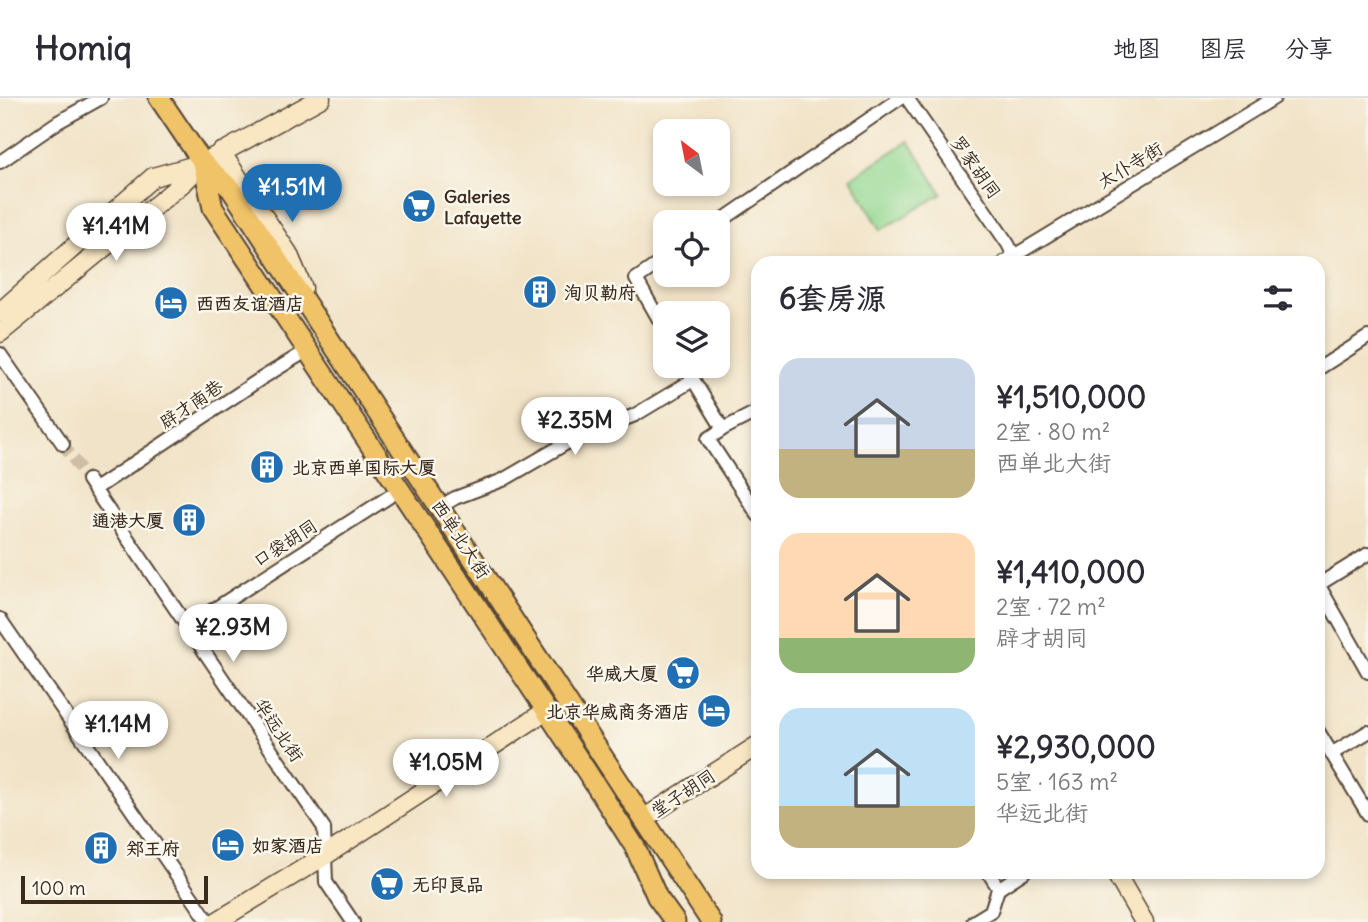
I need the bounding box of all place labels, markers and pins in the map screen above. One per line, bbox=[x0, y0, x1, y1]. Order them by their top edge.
pin: ¥1.51M bbox=[235, 164, 349, 224]
place label: Galeries Lafayette bbox=[444, 185, 522, 229]
supermarket icon: Galeries Lafayette bbox=[400, 187, 438, 225]
pin: ¥1.41M bbox=[59, 204, 173, 263]
building icon: 洵贝勒府 bbox=[521, 273, 559, 311]
place label: 洵贝勒府 bbox=[564, 281, 636, 304]
hotel icon: 西西友谊酒店 bbox=[152, 284, 190, 322]
place label: 西西友谊酒店 bbox=[196, 292, 304, 315]
pin: ¥2.35M bbox=[518, 398, 632, 457]
building icon: 北京西单国际大厦 bbox=[248, 448, 286, 486]
place label: 北京西单国际大厦 bbox=[292, 456, 436, 479]
building icon: 通港大厦 bbox=[170, 501, 208, 539]
place label: 通港大厦 bbox=[92, 509, 164, 532]
pin: ¥2.93M bbox=[176, 604, 290, 664]
supermarket icon: 华威大厦 bbox=[664, 654, 702, 692]
place label: 华威大厦 bbox=[586, 662, 658, 685]
hotel icon: 北京华威商务酒店 bbox=[695, 692, 733, 730]
place label: 北京华威商务酒店 bbox=[546, 700, 690, 723]
pin: ¥1.14M bbox=[61, 702, 175, 761]
pin: ¥1.05M bbox=[389, 740, 503, 799]
hotel icon: 如家酒店 bbox=[209, 826, 247, 864]
building icon: 郑王府 bbox=[82, 829, 120, 867]
place label: 如家酒店 bbox=[252, 834, 324, 857]
place label: 郑王府 bbox=[126, 837, 180, 860]
supermarket icon: 无印良品 bbox=[368, 865, 406, 903]
place label: 无印良品 bbox=[412, 873, 484, 896]

